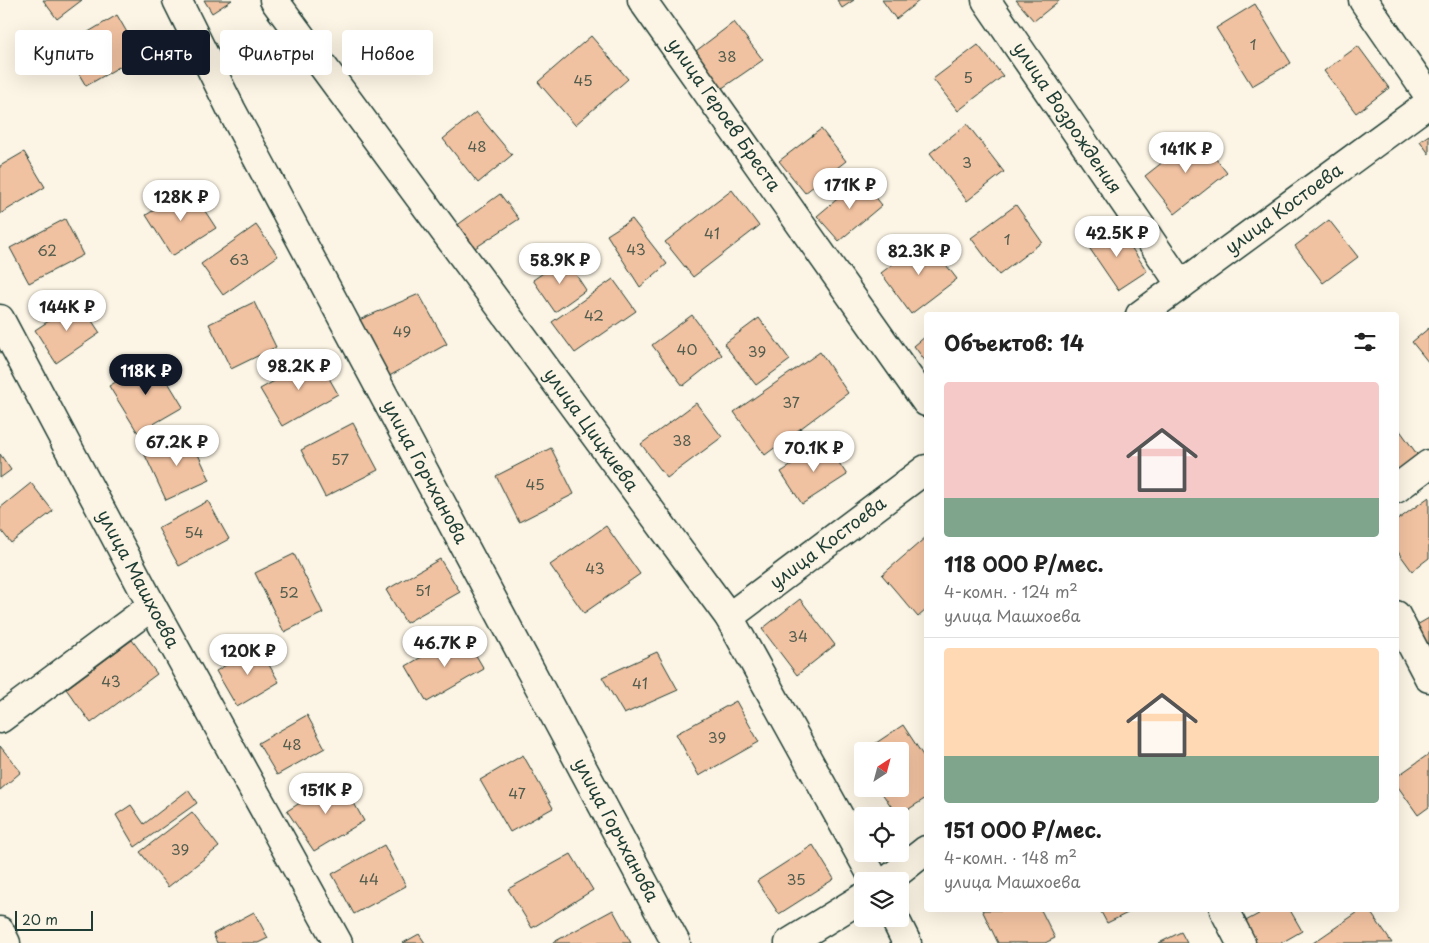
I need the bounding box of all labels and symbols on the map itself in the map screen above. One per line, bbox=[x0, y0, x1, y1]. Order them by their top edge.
street label: улица Героев Бреста bbox=[662, 32, 789, 196]
house number: 1 bbox=[1250, 32, 1256, 55]
street label: улица Возрождения bbox=[1007, 36, 1129, 199]
house number: 38 bbox=[717, 44, 737, 67]
house number: 5 bbox=[963, 65, 973, 88]
house number: 45 bbox=[573, 68, 593, 91]
pin: 141K ₽ bbox=[1145, 132, 1227, 174]
house number: 48 bbox=[467, 134, 487, 157]
house number: 3 bbox=[962, 150, 972, 173]
street label: улица Костоева bbox=[1219, 155, 1348, 260]
pin: 171K ₽ bbox=[809, 168, 891, 210]
pin: 128K ₽ bbox=[140, 180, 222, 222]
pin: 42.5K ₽ bbox=[1071, 216, 1163, 258]
house number: 41 bbox=[704, 221, 720, 244]
house number: 1 bbox=[1004, 227, 1010, 250]
pin: 82.3K ₽ bbox=[873, 234, 965, 276]
house number: 43 bbox=[626, 237, 646, 260]
house number: 62 bbox=[37, 238, 57, 261]
pin: 58.9K ₽ bbox=[514, 242, 606, 285]
house number: 63 bbox=[229, 247, 249, 270]
pin: 144K ₽ bbox=[26, 290, 108, 332]
house number: 42 bbox=[584, 303, 604, 326]
house number: 49 bbox=[393, 319, 411, 342]
house number: 40 bbox=[677, 337, 697, 360]
house number: 39 bbox=[748, 339, 766, 362]
pin: 98.2K ₽ bbox=[253, 348, 345, 391]
pin: 118K ₽ bbox=[105, 354, 187, 396]
street label: улица Цицкиева bbox=[538, 362, 647, 497]
house number: 37 bbox=[782, 390, 800, 413]
street label: улица Горчханова bbox=[377, 394, 476, 549]
pin: 67.2K ₽ bbox=[131, 424, 223, 467]
house number: 38 bbox=[672, 428, 692, 451]
pin: 70.1K ₽ bbox=[768, 430, 860, 473]
house number: 57 bbox=[331, 447, 349, 470]
house number: 45 bbox=[525, 472, 545, 495]
street label: улица Костоева bbox=[763, 488, 892, 595]
street label: улица Машхоева bbox=[91, 504, 188, 653]
house number: 54 bbox=[184, 520, 204, 543]
house number: 43 bbox=[585, 556, 605, 579]
house number: 51 bbox=[415, 578, 431, 601]
house number: 52 bbox=[279, 580, 299, 603]
house number: 34 bbox=[788, 624, 808, 647]
pin: 46.7K ₽ bbox=[399, 626, 491, 668]
pin: 120K ₽ bbox=[207, 634, 289, 676]
house number: 43 bbox=[101, 669, 121, 692]
house number: 41 bbox=[632, 671, 648, 694]
house number: 39 bbox=[708, 725, 726, 748]
house number: 48 bbox=[282, 732, 302, 755]
north arrow bbox=[854, 742, 909, 798]
street label: улица Горчханова bbox=[568, 752, 667, 907]
pin: 151K ₽ bbox=[285, 772, 367, 815]
house number: 47 bbox=[508, 781, 526, 804]
house number: 39 bbox=[171, 837, 189, 860]
house number: 44 bbox=[359, 867, 379, 890]
house number: 35 bbox=[786, 867, 806, 890]
scale bar bbox=[15, 908, 92, 931]

